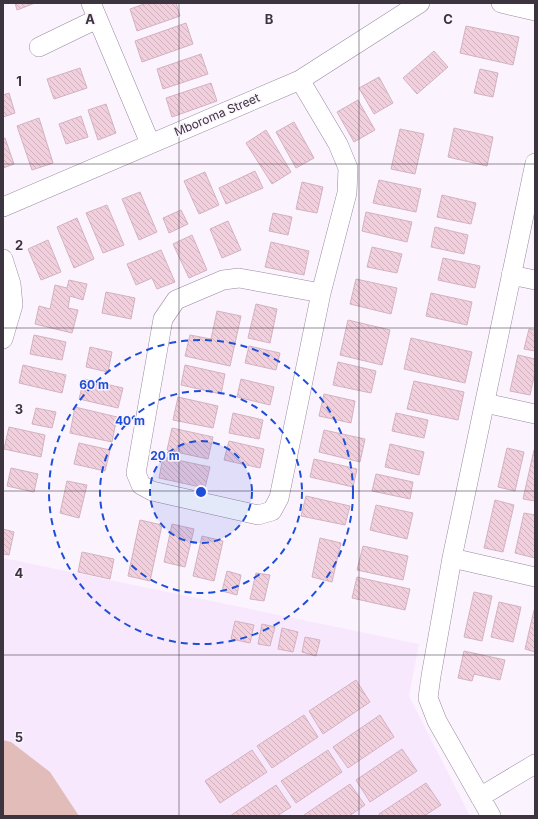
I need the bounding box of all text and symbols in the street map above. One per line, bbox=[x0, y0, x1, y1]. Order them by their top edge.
text: A bbox=[85, 11, 95, 27]
text: B bbox=[265, 11, 274, 27]
text: C bbox=[443, 11, 453, 27]
text: 1 bbox=[16, 73, 22, 89]
street label: Mboroma Street bbox=[172, 90, 262, 139]
text: 2 bbox=[15, 237, 23, 253]
text: 60 m bbox=[79, 377, 109, 392]
text: 3 bbox=[15, 401, 23, 417]
text: 40 m bbox=[115, 413, 145, 428]
text: 20 m bbox=[150, 448, 180, 463]
centre of rings bbox=[194, 485, 208, 499]
text: 4 bbox=[15, 565, 24, 581]
text: 5 bbox=[15, 729, 23, 745]

